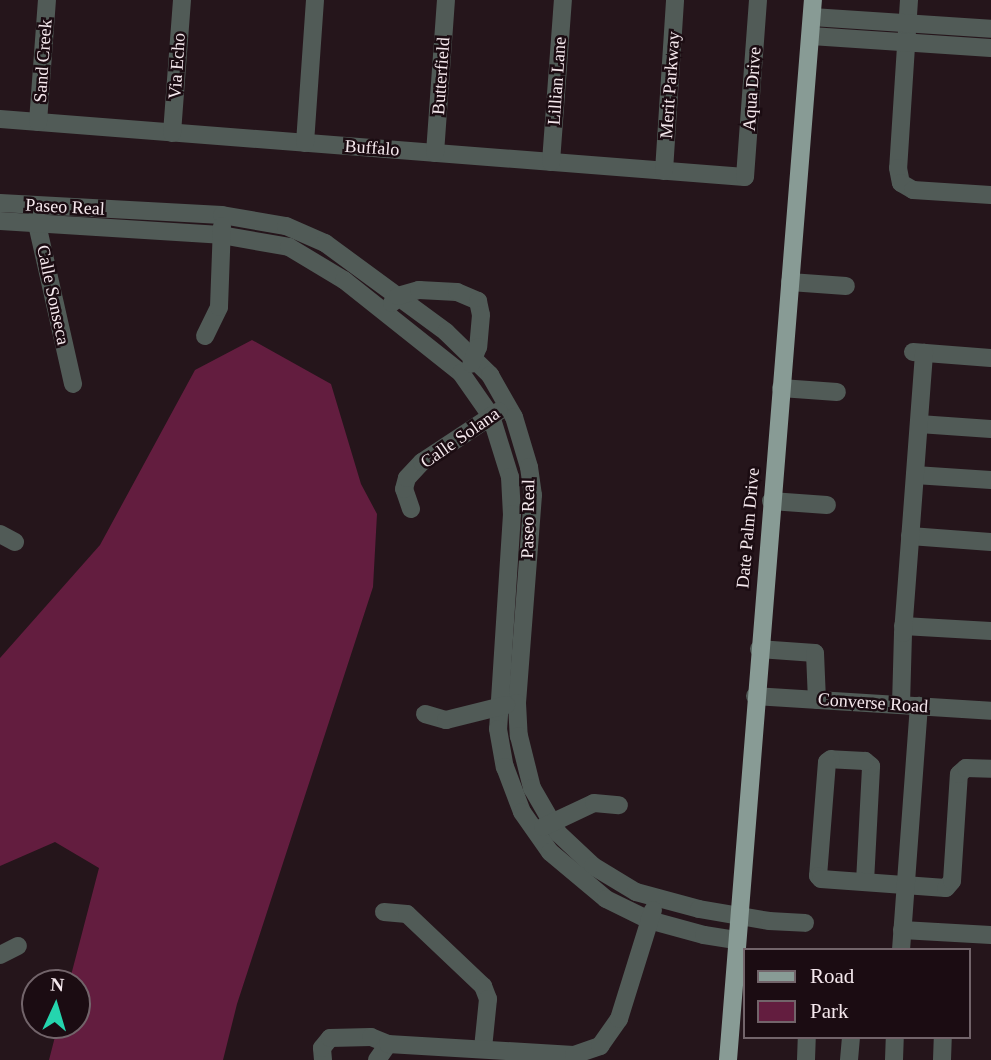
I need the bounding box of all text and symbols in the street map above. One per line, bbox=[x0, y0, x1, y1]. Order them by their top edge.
street label: Sand Creek bbox=[29, 19, 57, 103]
street label: Merit Parkway bbox=[655, 31, 685, 139]
street label: Via Echo bbox=[164, 32, 190, 100]
street label: Butterfield bbox=[428, 36, 454, 116]
street label: Lillian Lane bbox=[543, 36, 571, 126]
street label: Aqua Drive bbox=[738, 46, 766, 132]
street label: Buffalo bbox=[344, 135, 400, 161]
street label: Paseo Real bbox=[25, 194, 105, 220]
street label: Calle Sonseca bbox=[32, 243, 74, 347]
street label: Calle Solana bbox=[416, 403, 504, 473]
street label: Date Palm Drive bbox=[732, 467, 764, 589]
street label: Paseo Real bbox=[517, 479, 539, 559]
street label: Converse Road bbox=[817, 688, 929, 718]
legend bbox=[743, 948, 970, 1039]
text: Road bbox=[810, 964, 854, 988]
north arrow bbox=[21, 969, 91, 1039]
text: N bbox=[50, 974, 65, 996]
text: Park bbox=[810, 999, 849, 1023]

